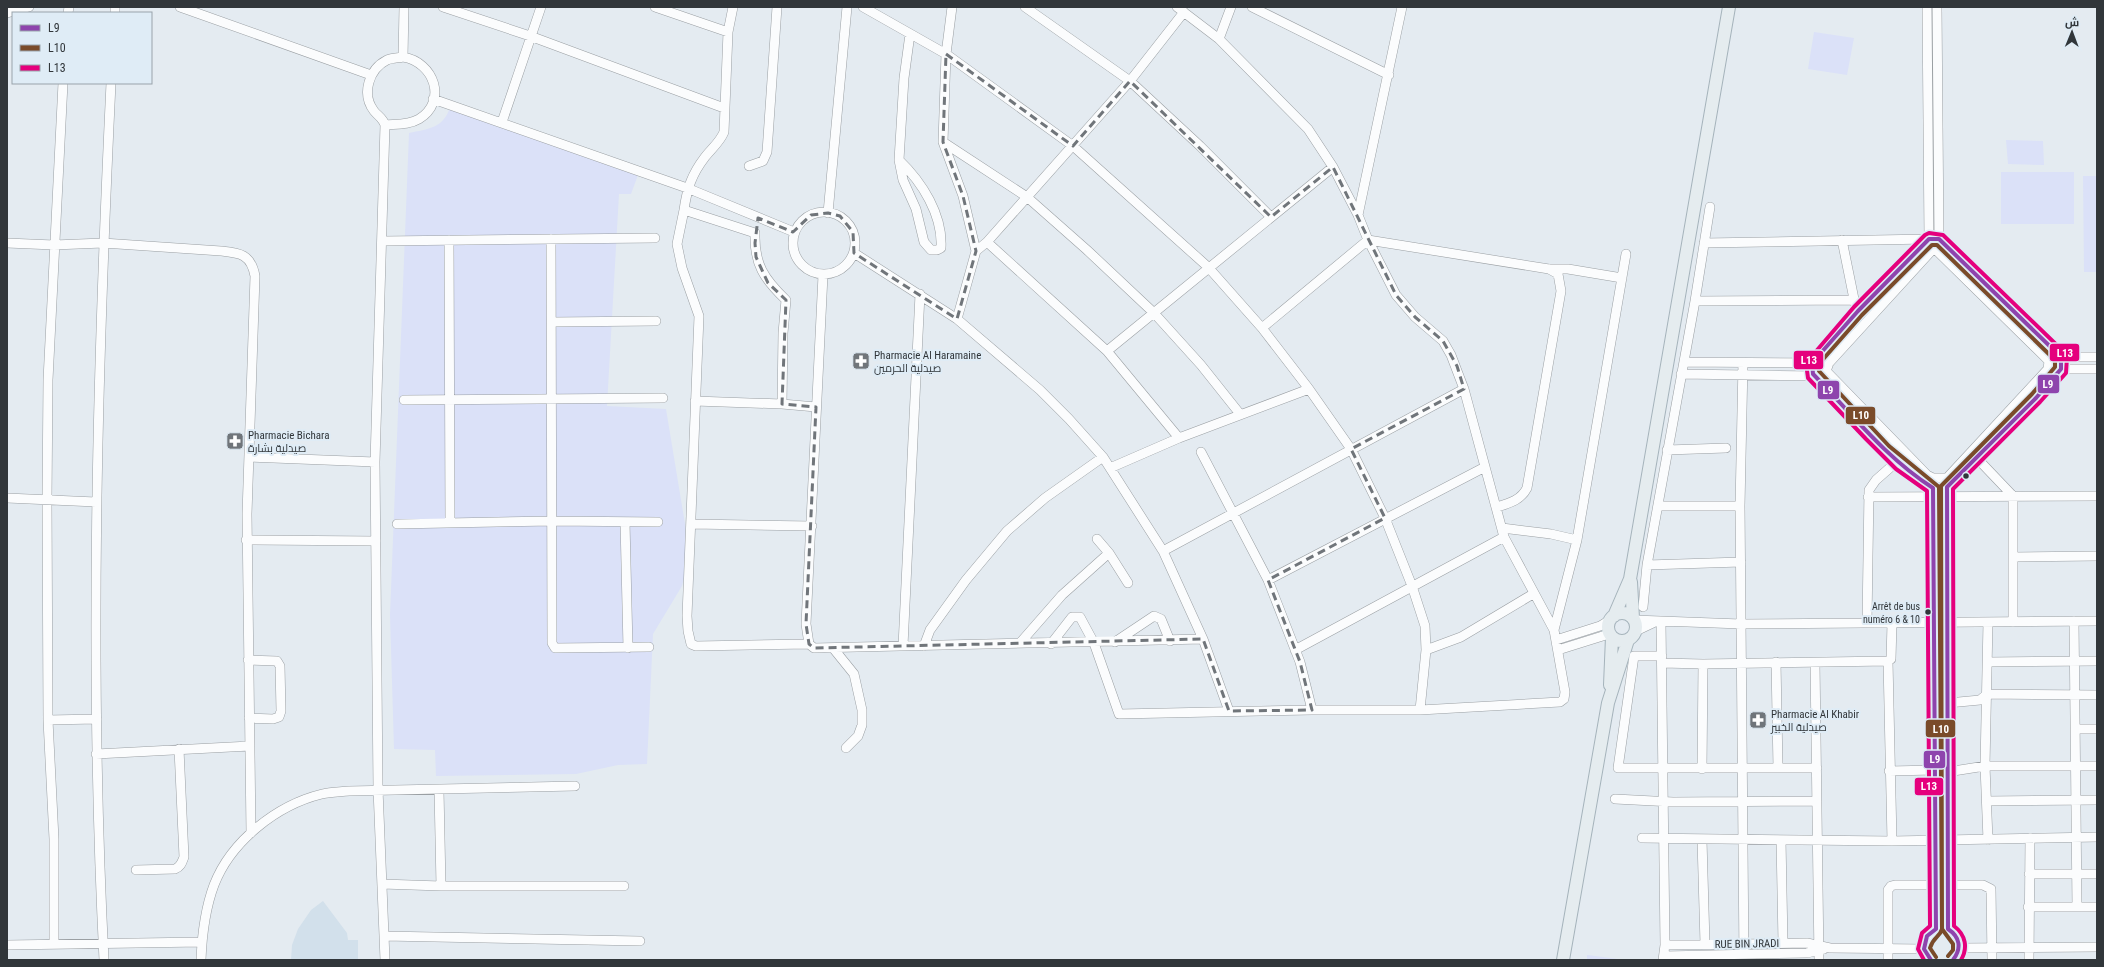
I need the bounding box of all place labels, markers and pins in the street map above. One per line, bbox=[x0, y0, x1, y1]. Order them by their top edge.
place label: Pharmacie Al Haramaine صيدلية الحرمين bbox=[874, 349, 981, 375]
pharmacy icon: Pharmacie Al Haramaine صيدلية الحرمين bbox=[851, 351, 871, 371]
place label: Pharmacie Bichara صيدلية بشارة bbox=[248, 429, 329, 455]
pharmacy icon: Pharmacie Bichara صيدلية بشارة bbox=[225, 431, 245, 451]
unlabelled marker bbox=[1961, 471, 1971, 481]
place label: Arrêt de bus numéro 6 & 10 bbox=[1863, 601, 1920, 625]
marker: Arrêt de bus numéro 6 & 10 bbox=[1923, 607, 1933, 617]
place label: Pharmacie Al Khabir صيدلية الخبير bbox=[1770, 708, 1860, 734]
pharmacy icon: Pharmacie Al Khabir صيدلية الخبير bbox=[1748, 710, 1768, 730]

